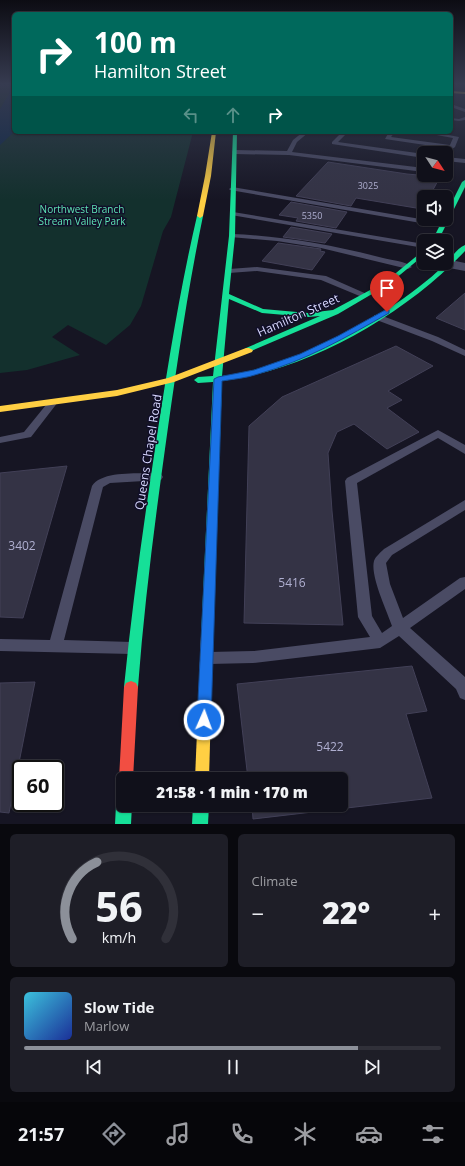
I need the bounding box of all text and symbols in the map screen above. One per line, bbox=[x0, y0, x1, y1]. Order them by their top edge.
text: 100 m bbox=[94, 23, 177, 61]
icon: right bbox=[28, 28, 80, 80]
text: Hamilton Street bbox=[94, 59, 226, 83]
icon: left bbox=[180, 104, 202, 126]
icon: ahead bbox=[222, 104, 244, 126]
icon: right bbox=[264, 104, 286, 126]
north arrow bbox=[417, 146, 453, 182]
map controls bbox=[417, 146, 453, 270]
house number: 3025 bbox=[358, 179, 378, 192]
button: sound bbox=[417, 190, 453, 226]
park label: Northwest Branch Stream Valley Park bbox=[39, 202, 126, 228]
house number: 5350 bbox=[302, 209, 322, 222]
button: layers bbox=[417, 234, 453, 270]
pin bbox=[370, 271, 404, 312]
icon: arrive bbox=[376, 277, 398, 299]
street label: Hamilton Street bbox=[254, 289, 342, 341]
street label: Queens Chapel Road bbox=[130, 393, 166, 511]
house number: 3402 bbox=[8, 537, 36, 554]
house number: 5416 bbox=[278, 574, 306, 591]
position arrow bbox=[183, 699, 225, 741]
house number: 5422 bbox=[316, 738, 344, 755]
speed limit sign: 60 bbox=[12, 760, 64, 812]
text: 21:58 · 1 min · 170 m bbox=[156, 782, 308, 802]
text: Climate bbox=[252, 872, 297, 890]
text: 56 bbox=[95, 877, 143, 933]
text: 22° bbox=[322, 892, 370, 933]
text: − bbox=[252, 898, 264, 928]
text: + bbox=[428, 898, 441, 928]
text: km/h bbox=[101, 927, 136, 946]
text: Slow Tide bbox=[84, 997, 154, 1017]
text: Marlow bbox=[84, 1017, 129, 1035]
icon: previous bbox=[83, 1056, 105, 1078]
icon: pause bbox=[222, 1056, 244, 1078]
icon: next bbox=[361, 1056, 383, 1078]
icon: directions bbox=[100, 1120, 128, 1148]
icon: music bbox=[164, 1120, 192, 1148]
icon: phone bbox=[228, 1120, 256, 1148]
icon: climate bbox=[291, 1120, 319, 1148]
icon: car bbox=[355, 1120, 383, 1148]
icon: filters bbox=[419, 1120, 447, 1148]
text: 21:57 bbox=[18, 1122, 64, 1146]

